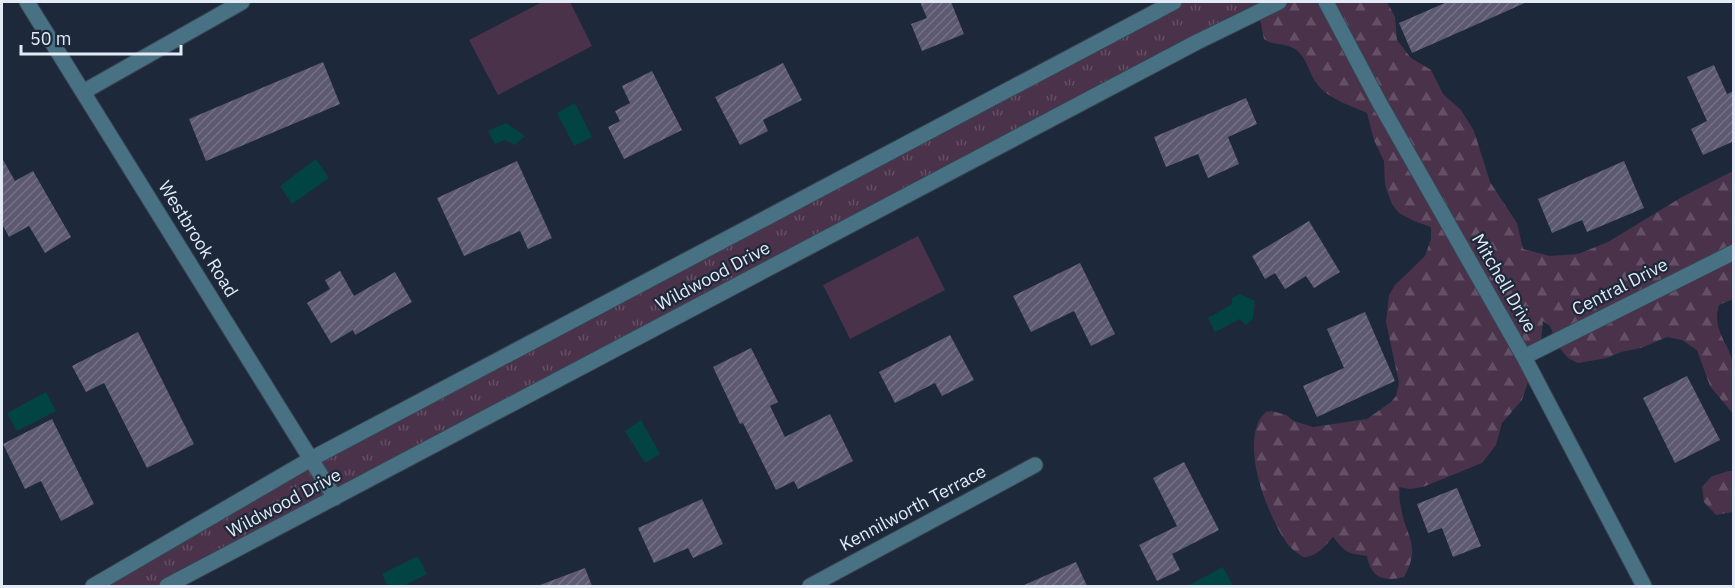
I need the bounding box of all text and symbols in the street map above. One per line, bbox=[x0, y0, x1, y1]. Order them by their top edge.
scale bar bbox=[21, 18, 182, 56]
text: 50 m bbox=[30, 27, 72, 50]
street label: Westbrook Road bbox=[153, 176, 243, 301]
street label: Mitchell Drive bbox=[1467, 229, 1542, 336]
street label: Wildwood Drive bbox=[652, 236, 774, 315]
street label: Central Drive bbox=[1568, 252, 1672, 321]
street label: Kennilworth Terrace bbox=[836, 459, 990, 556]
street label: Wildwood Drive bbox=[223, 463, 345, 542]

